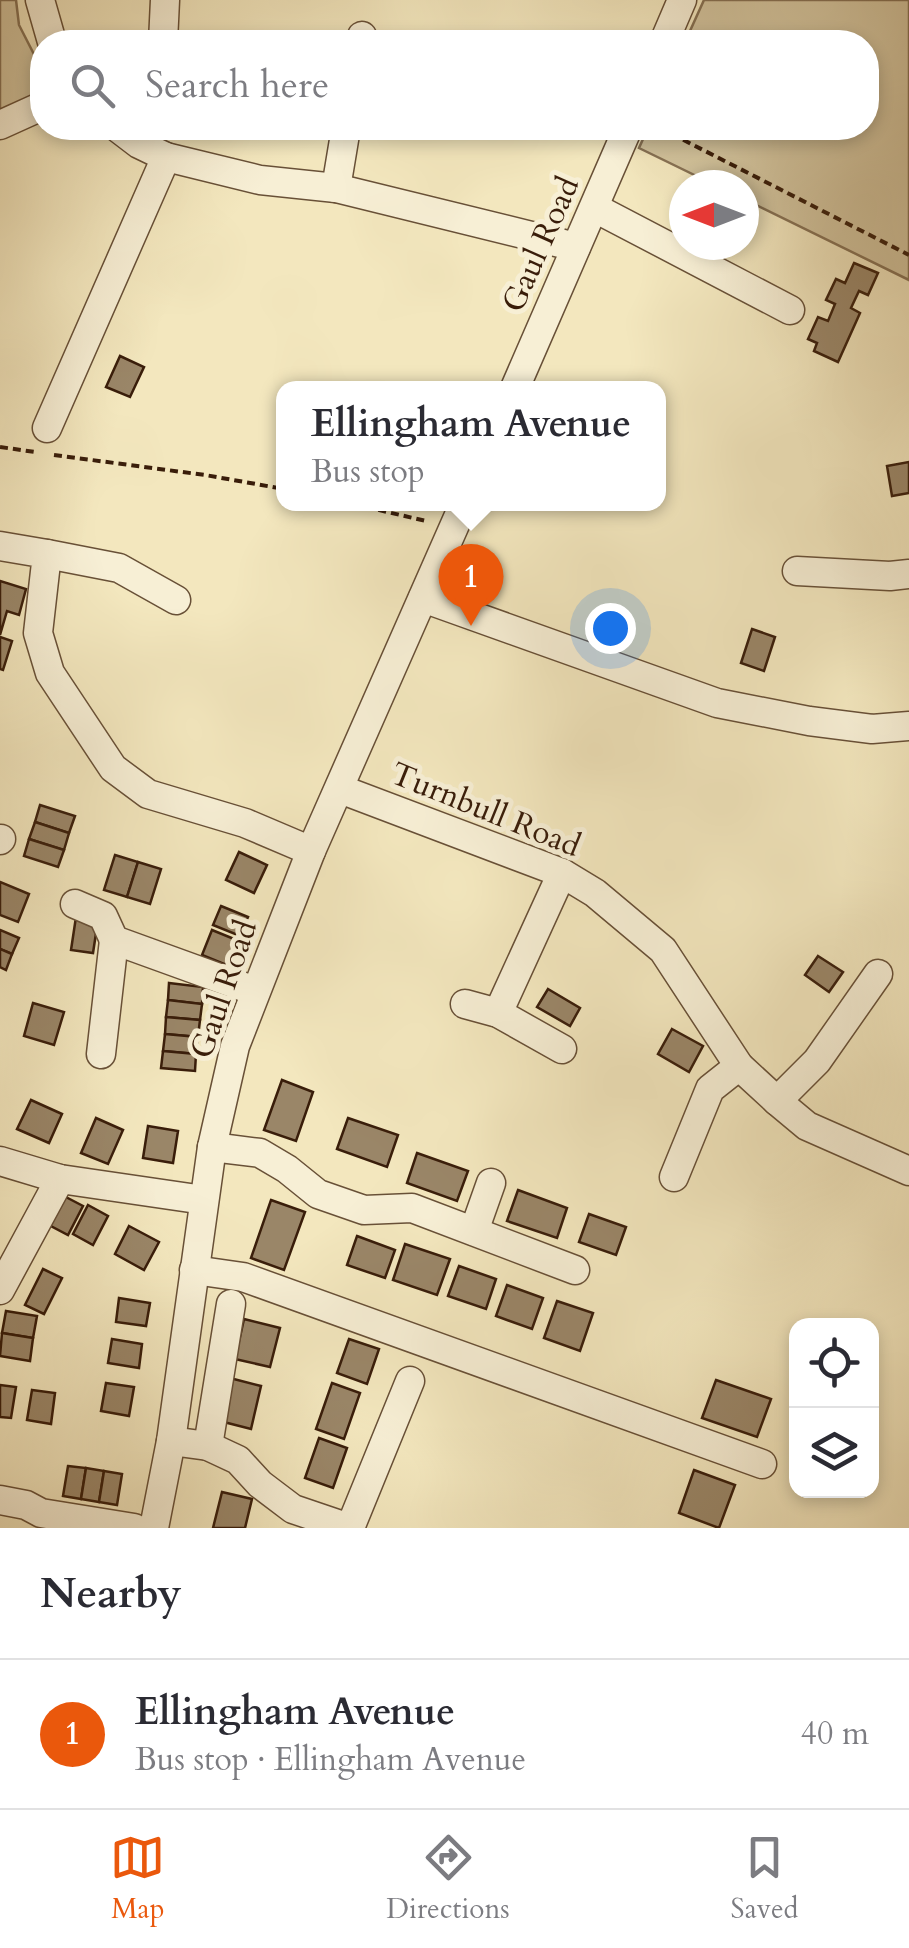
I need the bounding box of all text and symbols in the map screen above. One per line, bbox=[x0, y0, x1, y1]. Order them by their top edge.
search box bbox=[30, 30, 879, 140]
icon: search bbox=[65, 58, 120, 113]
text: Search here bbox=[145, 59, 329, 111]
street label: Gaul Road bbox=[492, 170, 590, 319]
north arrow bbox=[669, 170, 759, 260]
popup bbox=[276, 381, 666, 511]
text: Ellingham Avenue bbox=[311, 398, 631, 450]
text: Bus stop bbox=[311, 450, 425, 494]
pin: 1 bbox=[438, 544, 504, 626]
your location bbox=[585, 603, 636, 654]
street label: Turnbull Road bbox=[384, 752, 587, 868]
street label: Gaul Road bbox=[180, 914, 268, 1064]
map controls bbox=[789, 1318, 879, 1498]
button: locate bbox=[789, 1318, 879, 1408]
button: layers bbox=[789, 1408, 879, 1498]
text: Nearby bbox=[40, 1565, 182, 1622]
text: Ellingham Avenue bbox=[135, 1686, 455, 1738]
text: 1 bbox=[64, 1712, 81, 1756]
text: 40 m bbox=[801, 1712, 869, 1756]
text: Bus stop · Ellingham Avenue bbox=[135, 1738, 526, 1782]
tab: Map bbox=[110, 1830, 165, 1928]
tab: Directions bbox=[386, 1830, 510, 1928]
tab: Saved bbox=[731, 1830, 799, 1928]

